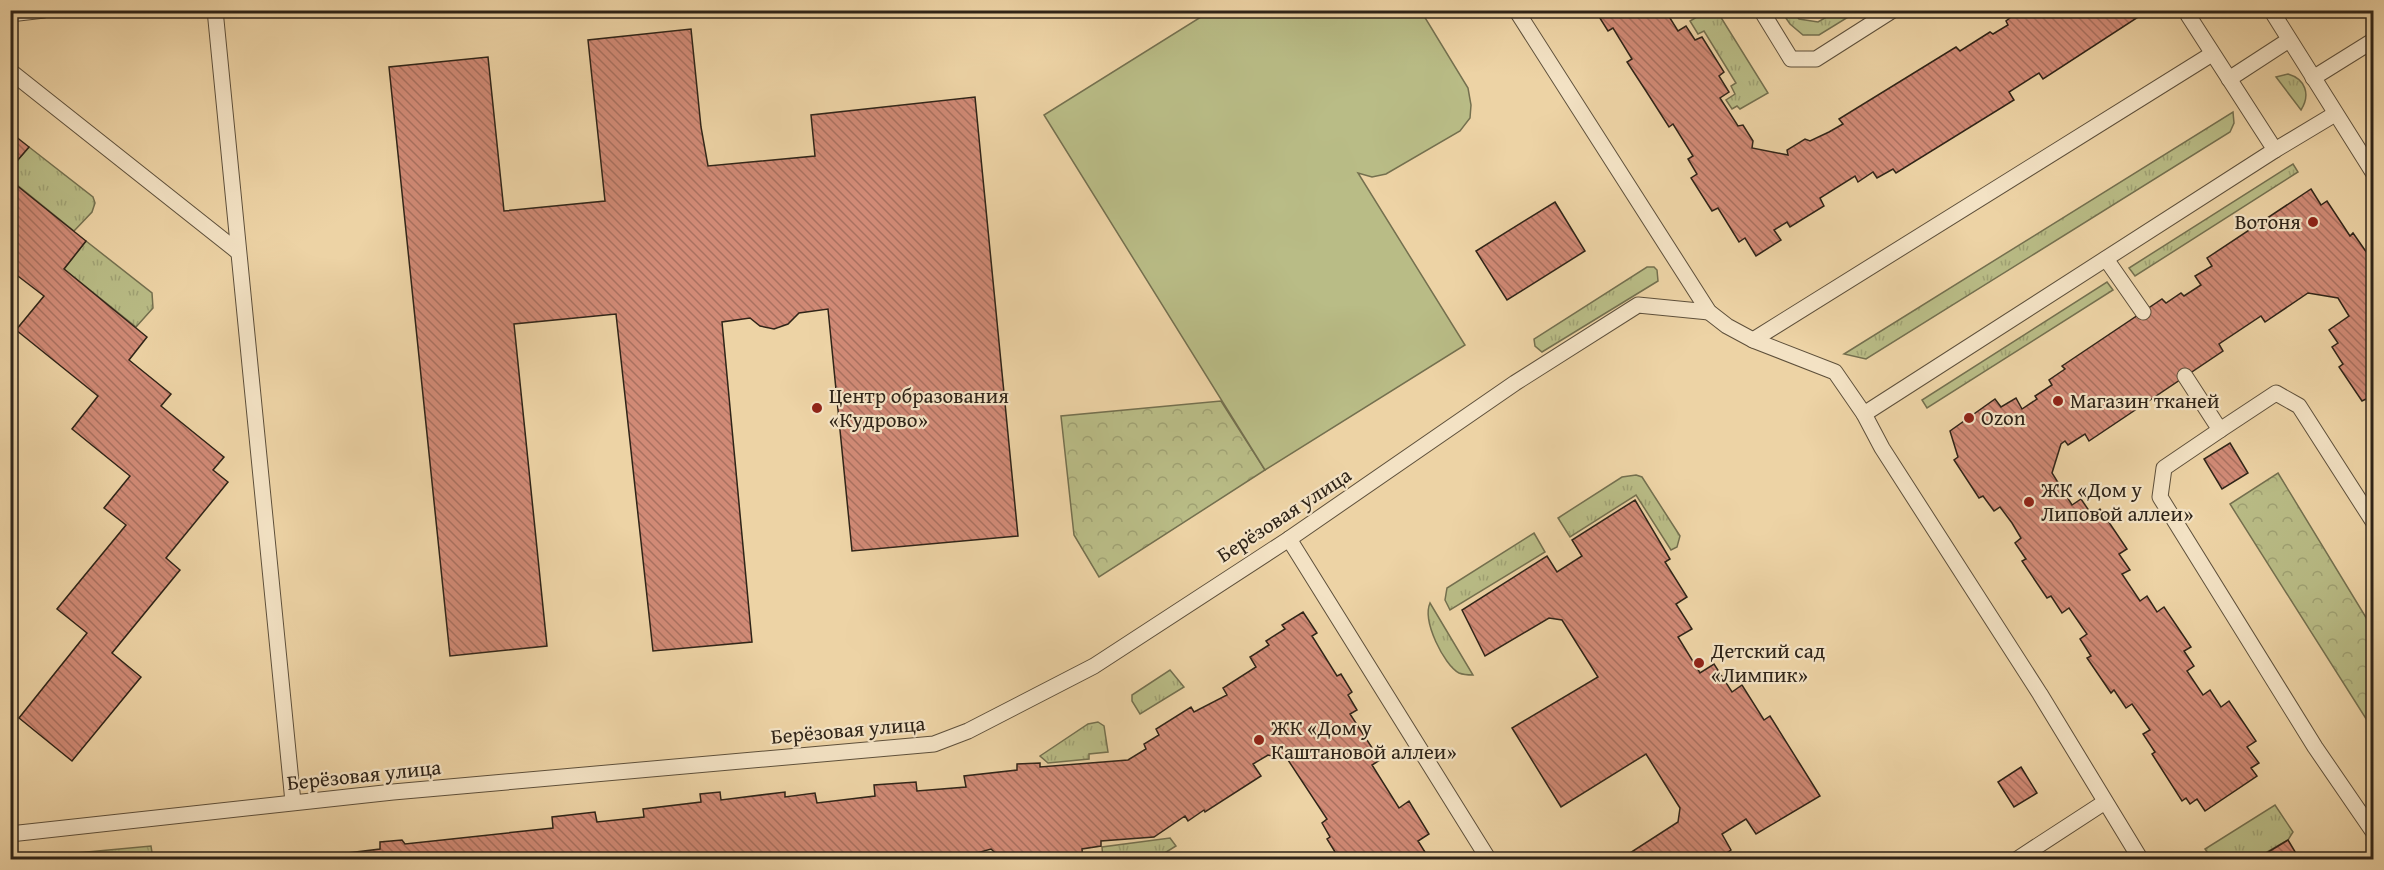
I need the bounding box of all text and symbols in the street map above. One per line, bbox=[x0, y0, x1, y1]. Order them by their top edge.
place label: Вотоня bbox=[2235, 206, 2301, 237]
marker: Вотоня bbox=[2306, 215, 2320, 229]
place label: Центр образования «Кудрово» bbox=[829, 380, 1009, 435]
place label: Магазин тканей bbox=[2070, 385, 2219, 416]
marker: Магазин тканей bbox=[2051, 394, 2065, 408]
marker: Центр образования «Кудрово» bbox=[810, 401, 824, 415]
place label: Ozon bbox=[1981, 402, 2026, 433]
marker: Ozon bbox=[1962, 411, 1976, 425]
street label: Берёзовая улица bbox=[1210, 459, 1357, 570]
place label: ЖК «Дом у Липовой аллеи» bbox=[2040, 474, 2193, 529]
marker: ЖК «Дом у Липовой аллеи» bbox=[2022, 495, 2036, 509]
place label: Детский сад «Лимпик» bbox=[1710, 635, 1826, 690]
marker: Детский сад «Лимпик» bbox=[1692, 656, 1706, 670]
street label: Берёзовая улица bbox=[769, 707, 926, 752]
place label: ЖК «Дом у Каштановой аллеи» bbox=[1270, 712, 1457, 767]
marker: ЖК «Дом у Каштановой аллеи» bbox=[1252, 733, 1266, 747]
street label: Берёзовая улица bbox=[285, 751, 443, 798]

